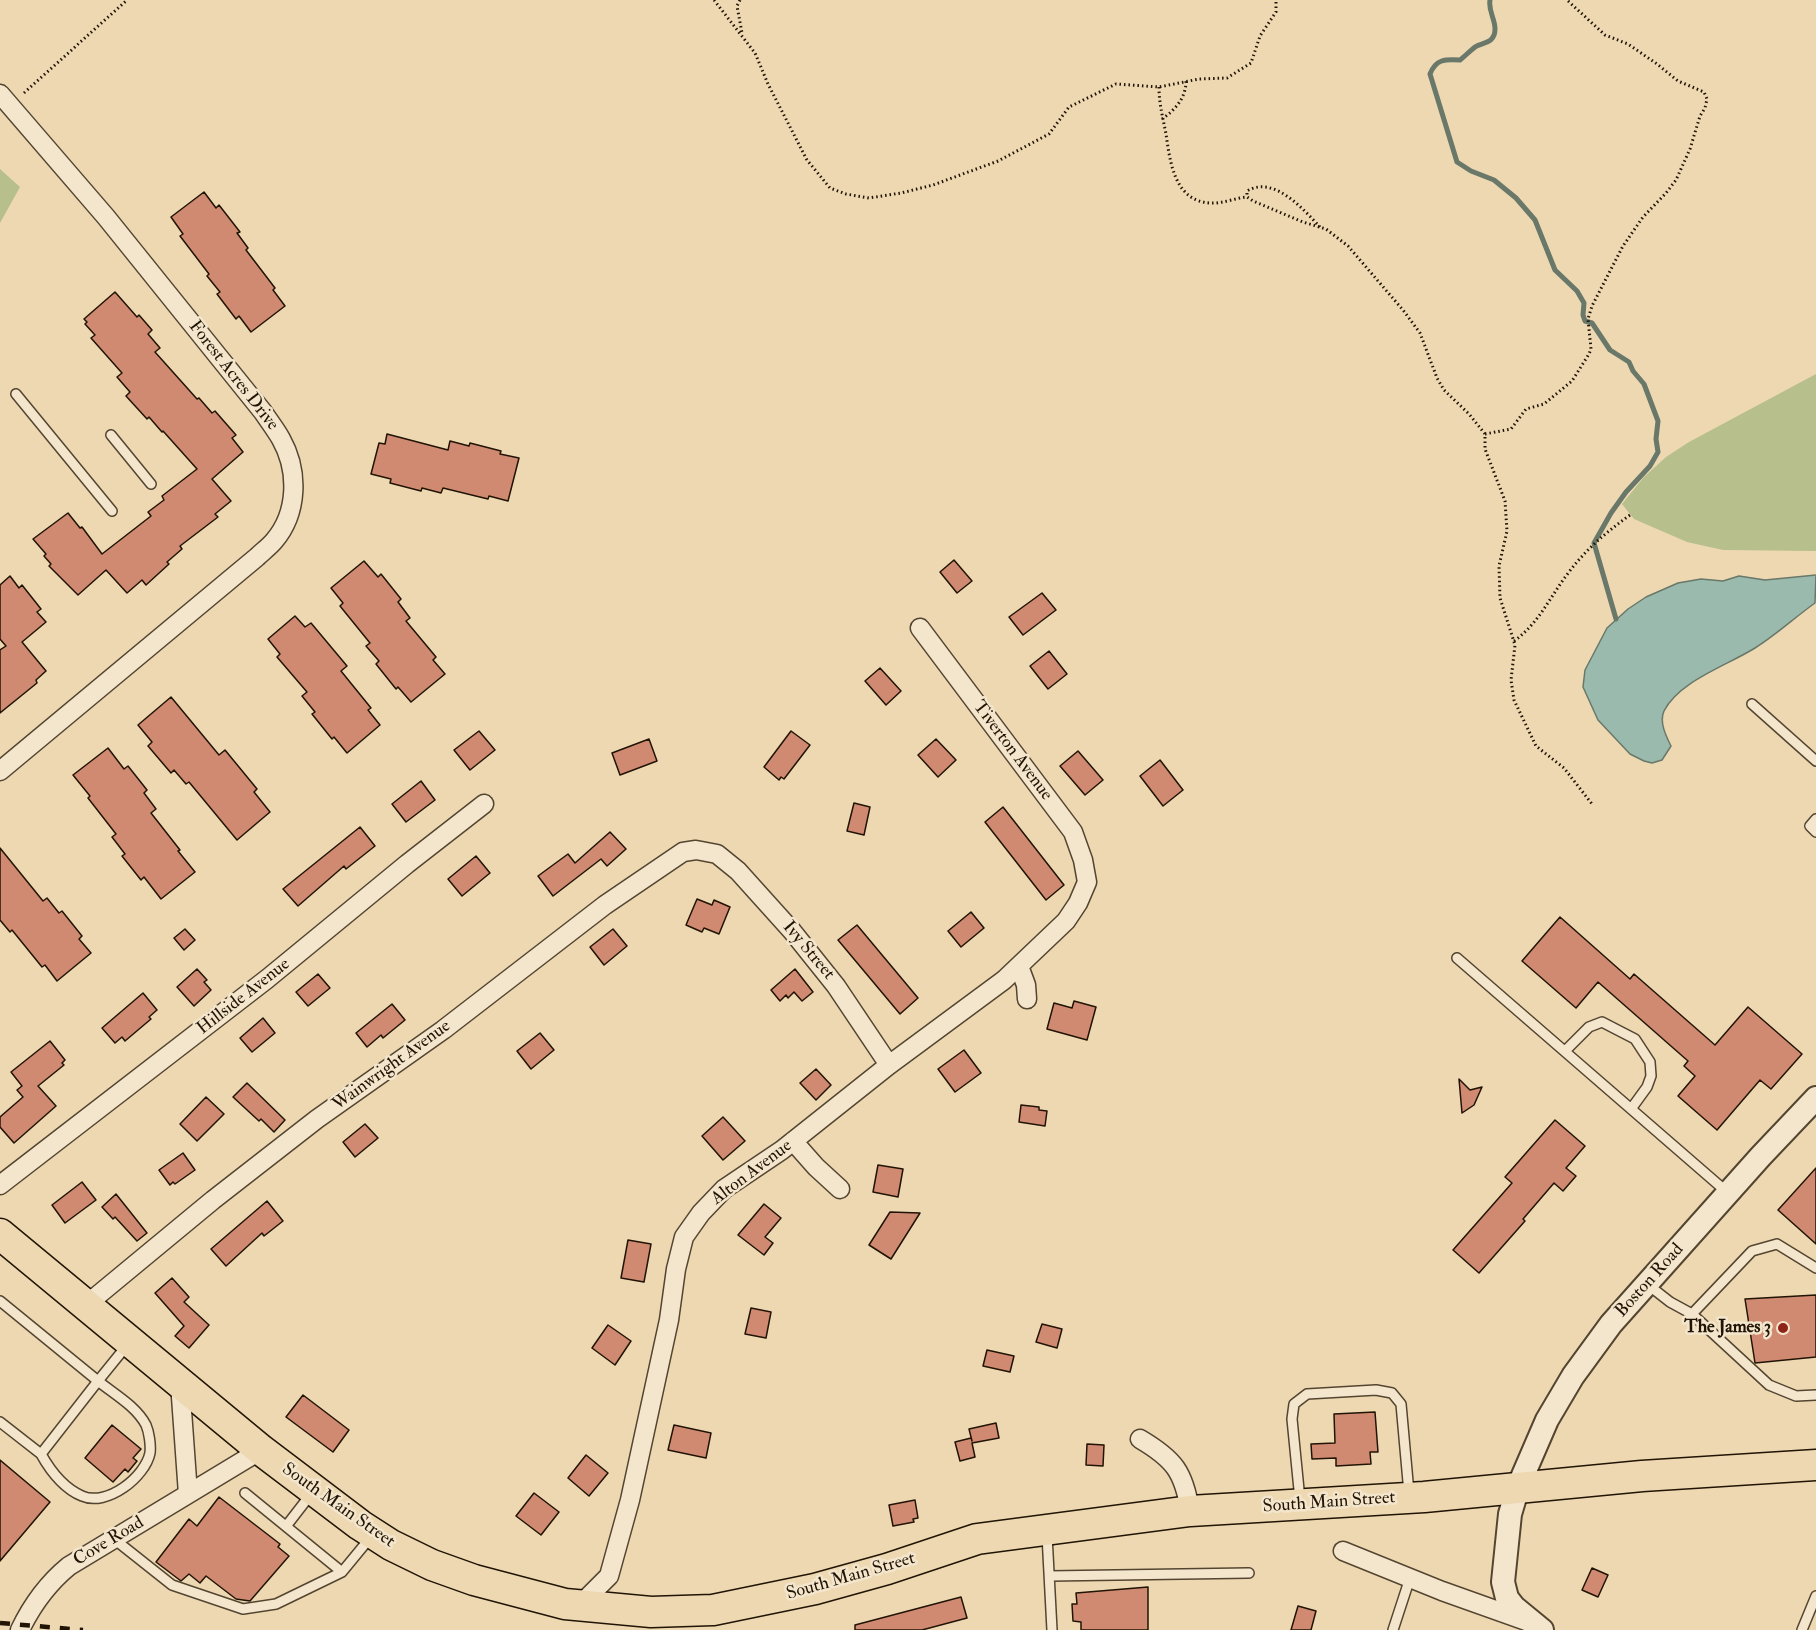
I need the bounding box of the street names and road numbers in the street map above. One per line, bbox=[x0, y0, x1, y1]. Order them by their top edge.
street label: Forest Acres Drive bbox=[183, 317, 283, 435]
street label: Tiverton Avenue bbox=[967, 697, 1057, 805]
street label: Ivy Street bbox=[777, 917, 839, 985]
street label: Hillside Avenue bbox=[193, 954, 295, 1040]
street label: Wainwright Avenue bbox=[329, 1016, 455, 1116]
street label: Alton Avenue bbox=[707, 1136, 797, 1210]
street label: Boston Road bbox=[1611, 1240, 1689, 1322]
street label: South Main Street bbox=[277, 1459, 399, 1553]
street label: South Main Street bbox=[1262, 1488, 1396, 1518]
street label: Cove Road bbox=[70, 1513, 148, 1571]
street label: South Main Street bbox=[784, 1548, 918, 1606]

